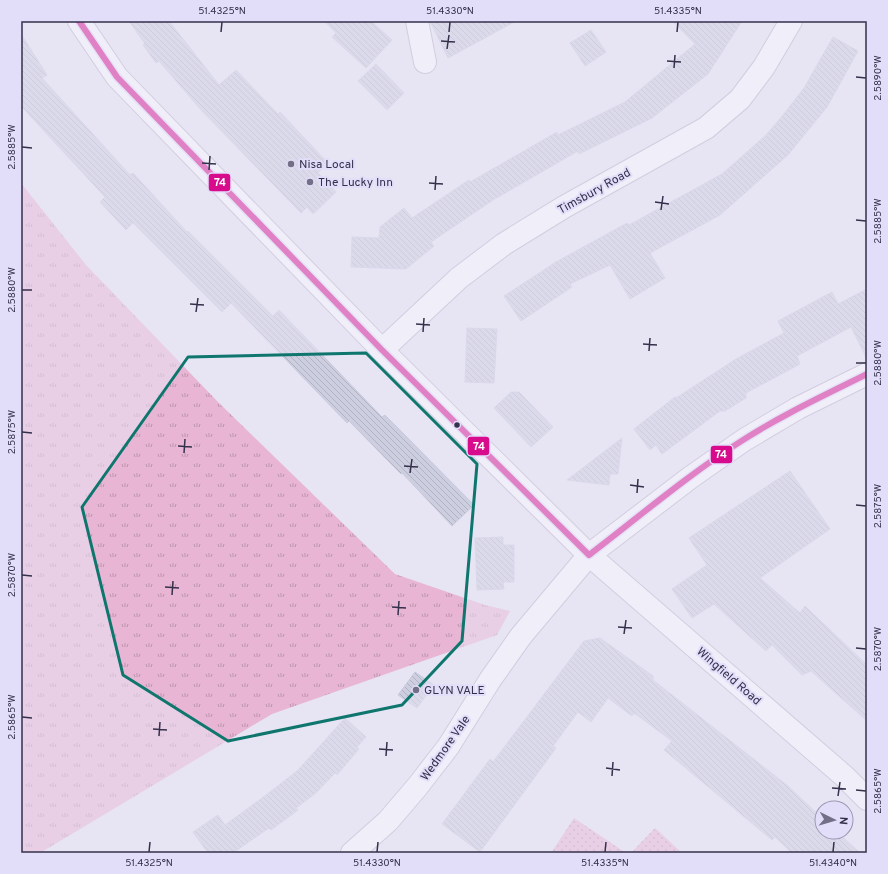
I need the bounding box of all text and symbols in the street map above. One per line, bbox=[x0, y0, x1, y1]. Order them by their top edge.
text: 51.4325°N bbox=[198, 5, 246, 18]
text: 51.4330°N bbox=[426, 5, 474, 18]
text: 51.4335°N bbox=[654, 5, 702, 18]
text: 2.5890°W bbox=[872, 55, 885, 101]
text: 2.5885°W bbox=[6, 124, 19, 170]
place label: Nisa Local bbox=[299, 157, 354, 173]
marker: Nisa Local bbox=[286, 159, 296, 169]
street label: Timsbury Road bbox=[555, 165, 634, 219]
line badge: 74 bbox=[208, 173, 231, 192]
place label: The Lucky Inn bbox=[318, 175, 393, 191]
text: 74 bbox=[214, 176, 226, 190]
marker: The Lucky Inn bbox=[305, 177, 315, 187]
text: 2.5885°W bbox=[872, 198, 885, 244]
text: 2.5880°W bbox=[6, 267, 19, 313]
text: 2.5880°W bbox=[872, 340, 885, 386]
text: 2.5875°W bbox=[6, 410, 19, 454]
unlabelled marker bbox=[452, 420, 462, 430]
line badge: 74 bbox=[467, 436, 490, 456]
text: 74 bbox=[473, 440, 485, 454]
line badge: 74 bbox=[710, 445, 733, 464]
text: 74 bbox=[715, 448, 727, 462]
text: 2.5875°W bbox=[872, 484, 885, 528]
text: 2.5870°W bbox=[6, 553, 19, 597]
text: 2.5870°W bbox=[872, 627, 885, 671]
street label: Wingfield Road bbox=[693, 644, 764, 709]
place label: GLYN VALE bbox=[424, 683, 485, 699]
marker: GLYN VALE bbox=[411, 685, 421, 695]
text: 2.5865°W bbox=[6, 694, 19, 740]
street label: Wedmore Vale bbox=[417, 713, 474, 784]
text: 2.5865°W bbox=[872, 768, 885, 814]
north arrow bbox=[814, 800, 854, 840]
text: N bbox=[836, 816, 850, 825]
text: 51.4325°N bbox=[125, 857, 173, 870]
text: 51.4330°N bbox=[353, 857, 401, 870]
text: 51.4335°N bbox=[581, 857, 629, 870]
text: 51.4340°N bbox=[809, 857, 857, 870]

